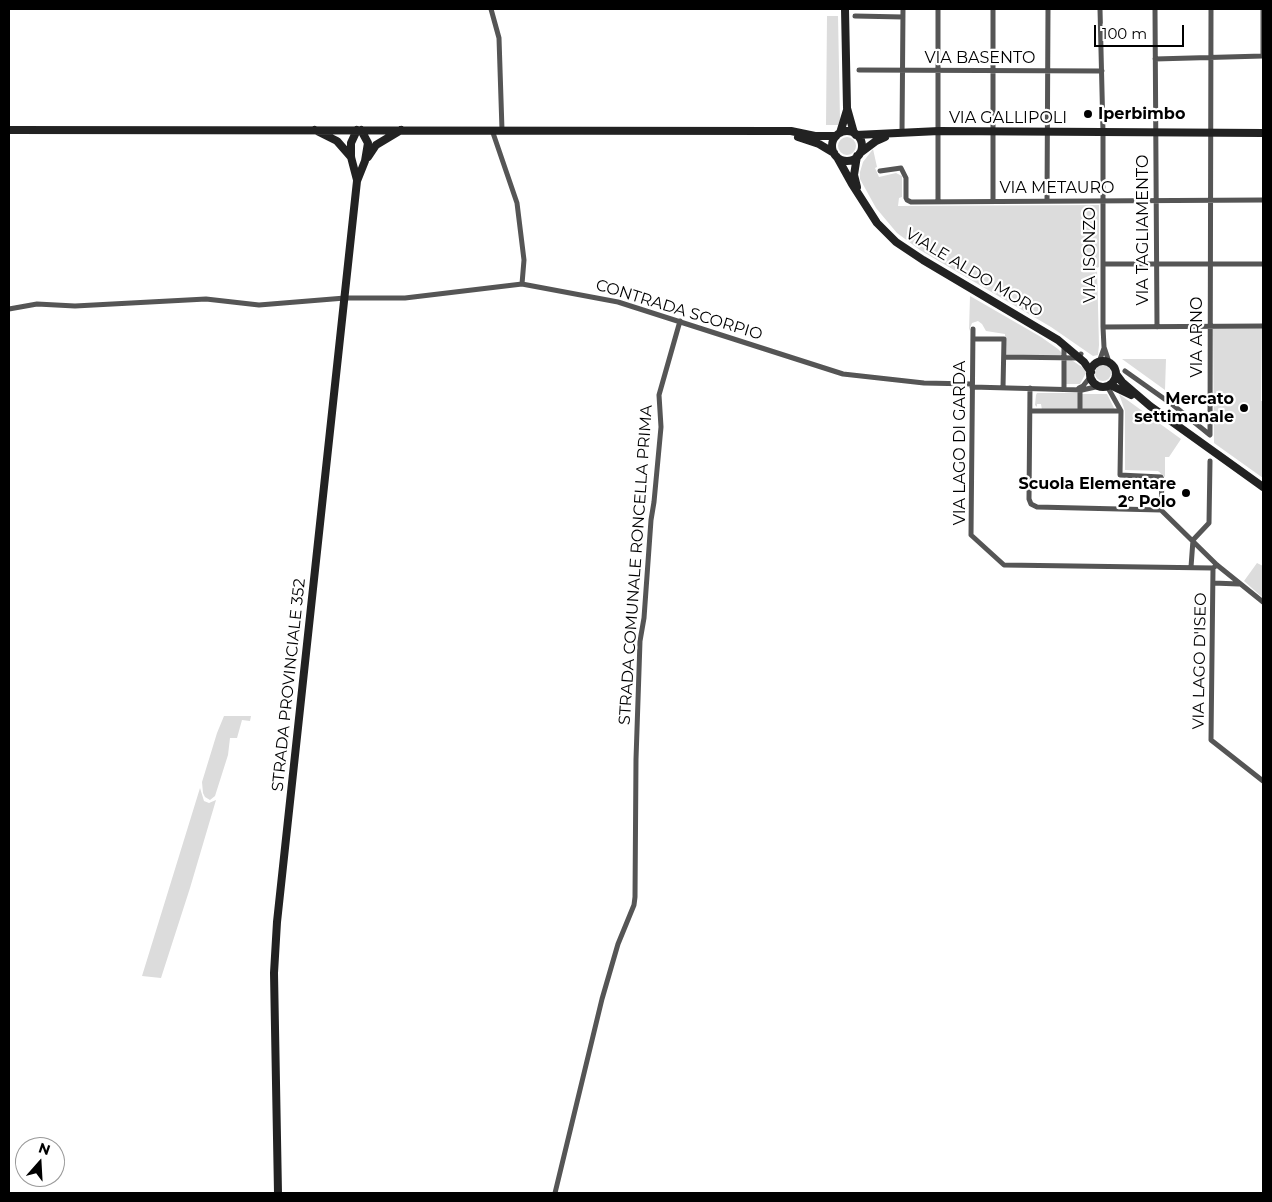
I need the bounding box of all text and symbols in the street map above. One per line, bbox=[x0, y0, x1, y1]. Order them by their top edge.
scale bar bbox=[1097, 15, 1187, 47]
text: 100 m bbox=[1102, 24, 1147, 43]
street label: VIA BASENTO bbox=[925, 48, 1035, 68]
place label: Iperbimbo bbox=[1098, 104, 1185, 124]
street label: VIA GALLIPOLI bbox=[949, 108, 1067, 128]
marker: Iperbimbo bbox=[1082, 108, 1094, 120]
street label: VIA TAGLIAMENTO bbox=[1133, 155, 1153, 305]
street label: VIA METAURO bbox=[1000, 178, 1114, 198]
street label: VIA ISONZO bbox=[1080, 207, 1100, 303]
street label: VIALE ALDO MORO bbox=[902, 224, 1046, 322]
street label: CONTRADA SCORPIO bbox=[593, 275, 765, 345]
street label: VIA ARNO bbox=[1187, 297, 1207, 377]
street label: VIA LAGO DI GARDA bbox=[950, 361, 970, 525]
place label: Mercato settimanale bbox=[1134, 389, 1234, 427]
marker: Mercato settimanale bbox=[1238, 402, 1250, 414]
street label: STRADA COMUNALE RONCELLA PRIMA bbox=[615, 404, 657, 726]
place label: Scuola Elementare 2° Polo bbox=[1019, 474, 1176, 512]
marker: Scuola Elementare 2° Polo bbox=[1180, 487, 1192, 499]
street label: STRADA PROVINCIALE 352 bbox=[268, 577, 310, 793]
street label: VIA LAGO D'ISEO bbox=[1189, 592, 1211, 730]
north arrow bbox=[15, 1137, 65, 1187]
text: N bbox=[36, 1138, 53, 1159]

